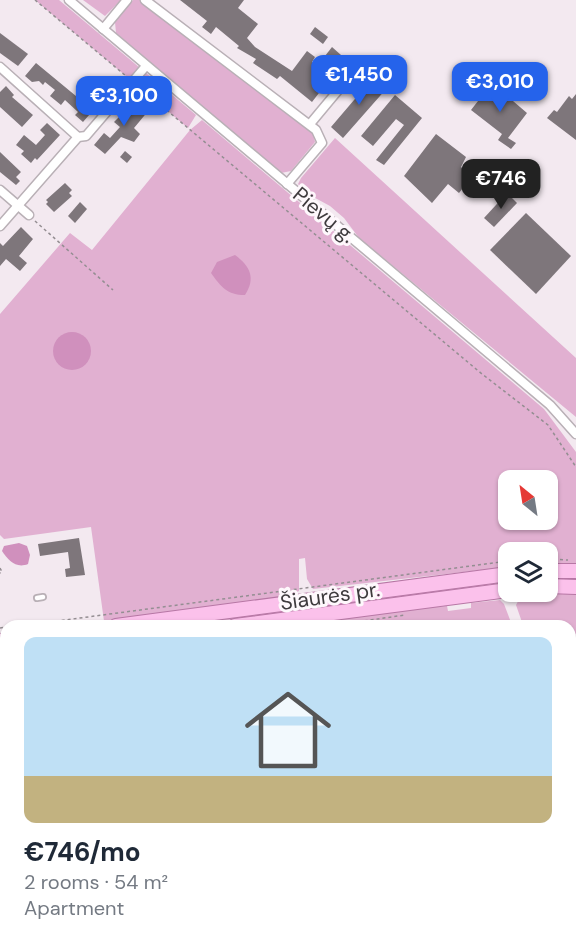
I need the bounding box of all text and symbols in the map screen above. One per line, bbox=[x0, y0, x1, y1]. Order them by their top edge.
pin: €1,450 bbox=[310, 55, 408, 106]
text: €1,450 bbox=[325, 61, 393, 87]
pin: €3,010 bbox=[451, 62, 549, 113]
text: €3,010 bbox=[466, 68, 534, 94]
pin: €3,100 bbox=[75, 76, 173, 127]
text: €3,100 bbox=[90, 82, 158, 108]
pin: €746 bbox=[465, 159, 537, 210]
text: €746 bbox=[475, 165, 527, 191]
street label: Pievų g. bbox=[287, 181, 361, 249]
north arrow bbox=[498, 470, 558, 530]
map controls bbox=[498, 470, 558, 602]
button: layers bbox=[498, 542, 558, 602]
street label: Šiaurės pr. bbox=[278, 575, 382, 617]
icon: home bbox=[234, 676, 342, 784]
text: €746/mo bbox=[24, 835, 141, 869]
text: 2 rooms · 54 m² bbox=[24, 869, 168, 895]
text: Apartment bbox=[24, 895, 124, 921]

